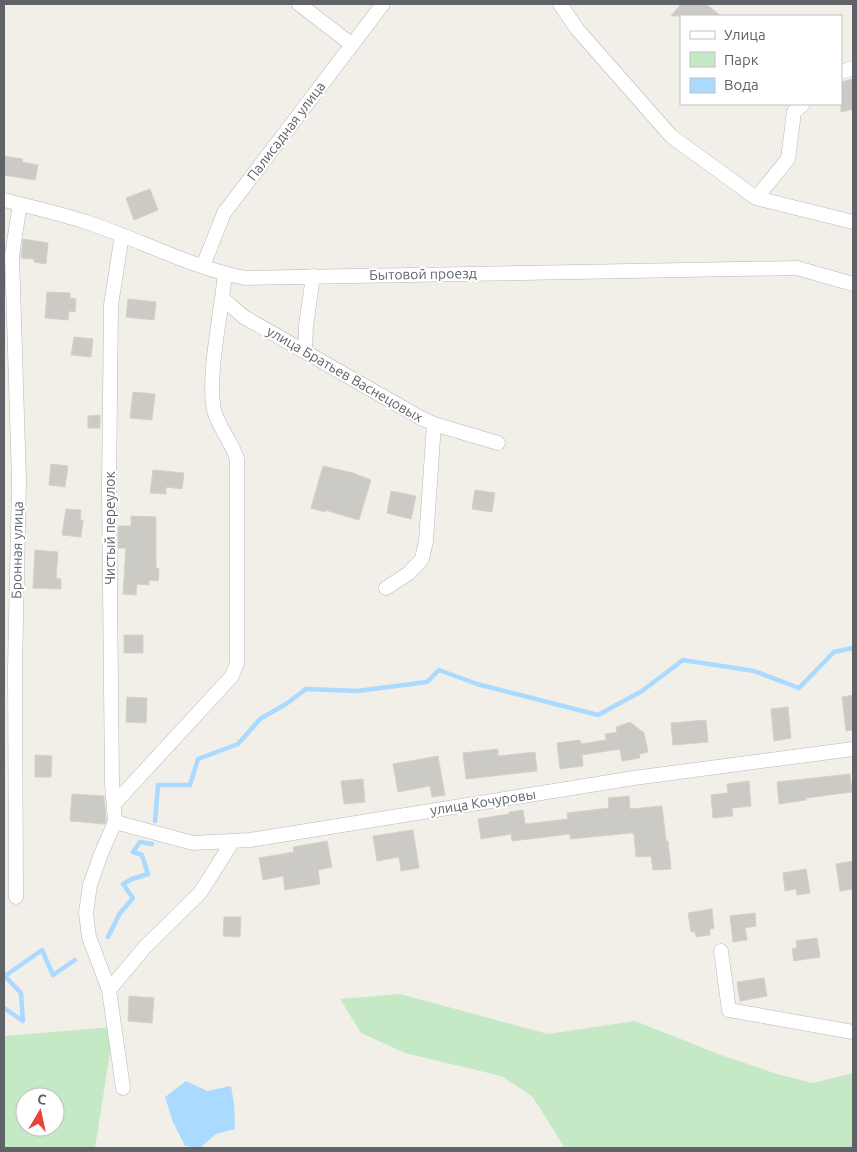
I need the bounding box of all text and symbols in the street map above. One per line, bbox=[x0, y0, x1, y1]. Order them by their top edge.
legend bbox=[680, 15, 842, 105]
text: Улица bbox=[724, 26, 766, 43]
text: Парк bbox=[724, 51, 759, 68]
text: Вода bbox=[724, 76, 759, 93]
street label: Палисадная улица bbox=[244, 78, 328, 184]
street label: Бытовой проезд bbox=[369, 265, 477, 283]
street label: улица Братьев Васнецовых bbox=[264, 323, 426, 425]
street label: Чистый переулок bbox=[102, 471, 118, 585]
street label: Бронная улица bbox=[8, 501, 26, 599]
street label: улица Кочуровы bbox=[429, 786, 537, 818]
north arrow bbox=[15, 1087, 65, 1137]
text: С bbox=[36, 1091, 48, 1108]

